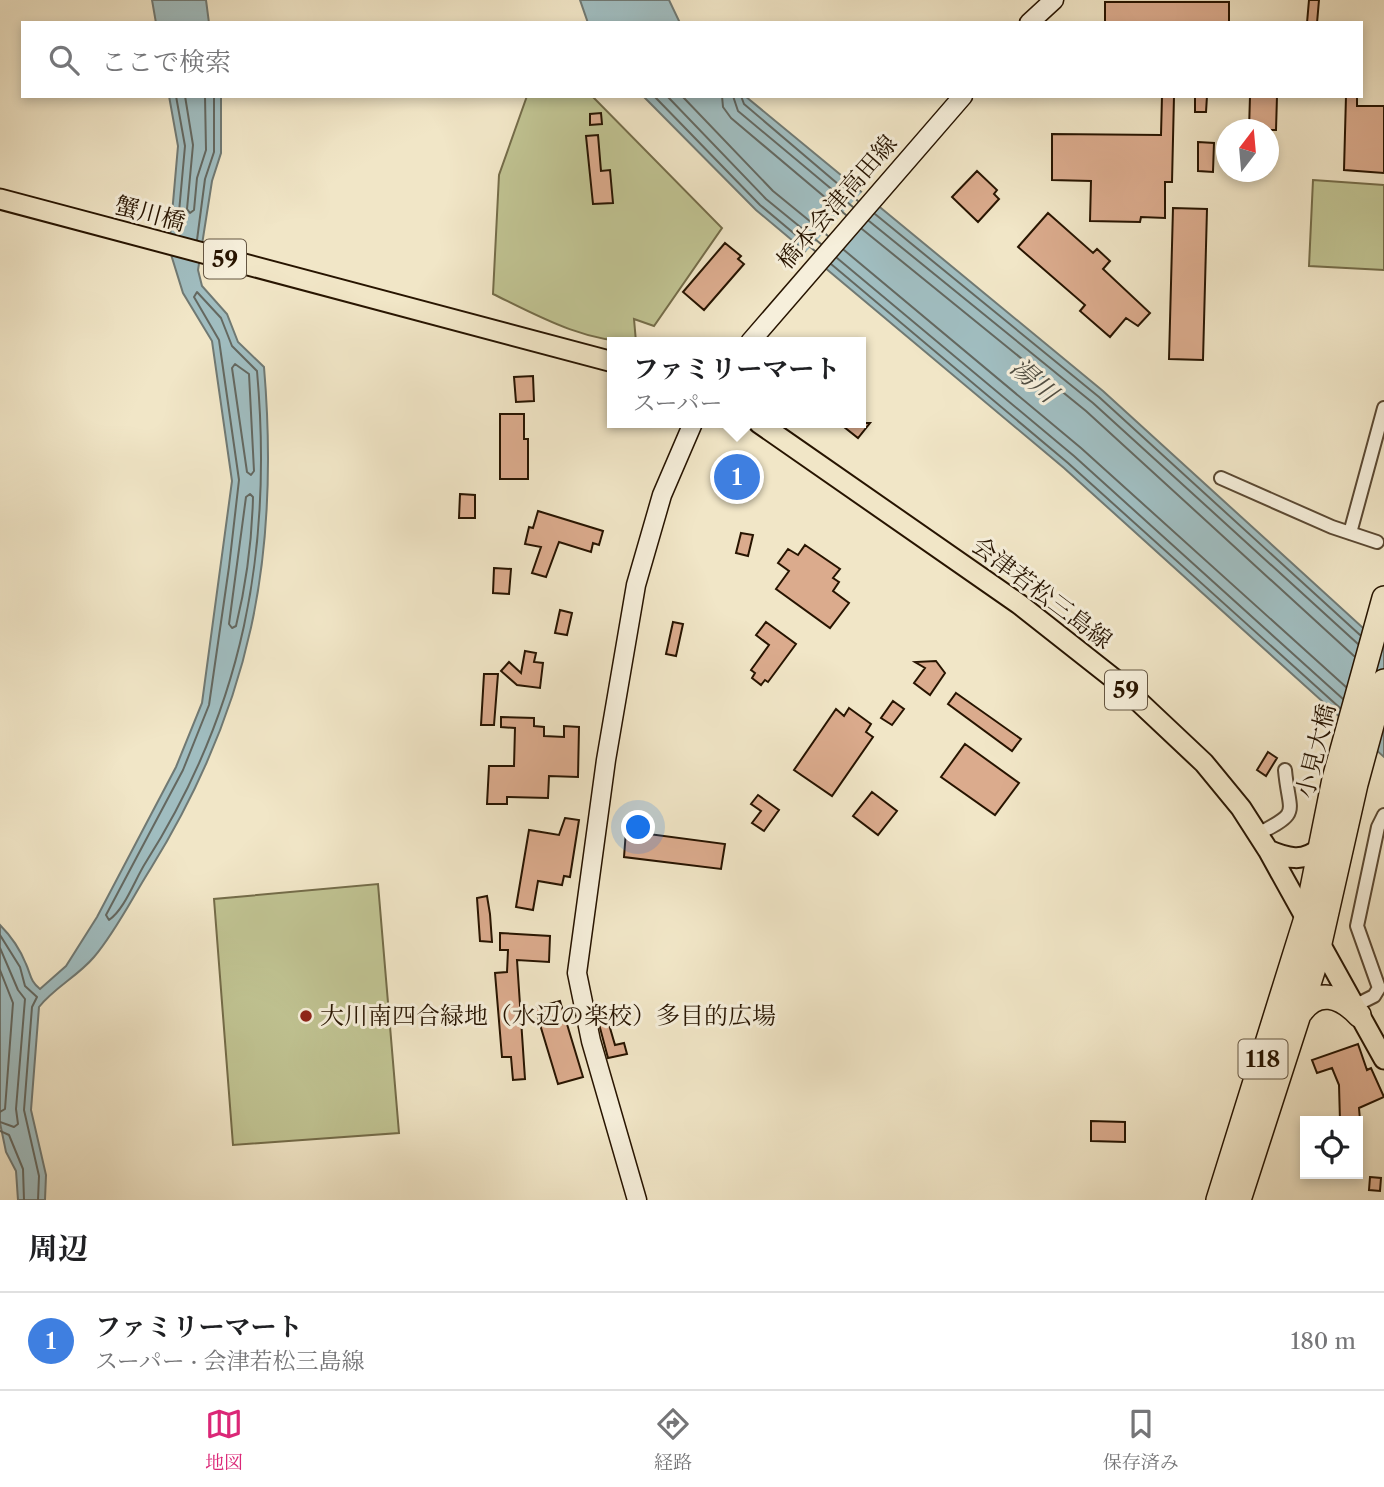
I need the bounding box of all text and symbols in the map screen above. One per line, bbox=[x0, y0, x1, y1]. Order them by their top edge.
search box bbox=[21, 21, 1363, 98]
icon: search bbox=[45, 41, 83, 79]
text: ここで検索 bbox=[101, 46, 231, 78]
north arrow bbox=[1216, 119, 1279, 182]
street label: 橋本会津高田線 bbox=[771, 129, 903, 275]
street label: 蟹川橋 bbox=[112, 190, 189, 237]
road number: 59 bbox=[204, 240, 246, 278]
popup bbox=[607, 337, 866, 428]
water label: 湯川 bbox=[1004, 351, 1066, 411]
text: ファミリーマート bbox=[633, 353, 840, 385]
text: スーパー bbox=[633, 389, 722, 417]
pin: 1 bbox=[714, 451, 760, 503]
street label: 会津若松三島線 bbox=[966, 530, 1118, 655]
road number: 59 bbox=[1105, 670, 1147, 710]
street label: 小見大橋 bbox=[1290, 701, 1341, 801]
your location bbox=[621, 810, 655, 844]
place label: 大川南四合緑地（水辺の楽校）多目的広場 bbox=[320, 1001, 776, 1030]
marker: 大川南四合緑地（水辺の楽校）多目的広場 bbox=[298, 1008, 314, 1024]
road number: 118 bbox=[1238, 1040, 1288, 1078]
map controls bbox=[1300, 1116, 1363, 1179]
button: locate bbox=[1300, 1116, 1363, 1179]
text: 周辺 bbox=[28, 1230, 88, 1267]
text: ファミリーマート bbox=[95, 1311, 302, 1343]
text: 1 bbox=[46, 1327, 56, 1355]
text: 180 m bbox=[1291, 1327, 1356, 1355]
text: スーパー · 会津若松三島線 bbox=[95, 1347, 364, 1375]
tab: 地図 bbox=[205, 1405, 243, 1474]
tab: 経路 bbox=[654, 1405, 692, 1474]
tab: 保存済み bbox=[1103, 1405, 1179, 1474]

